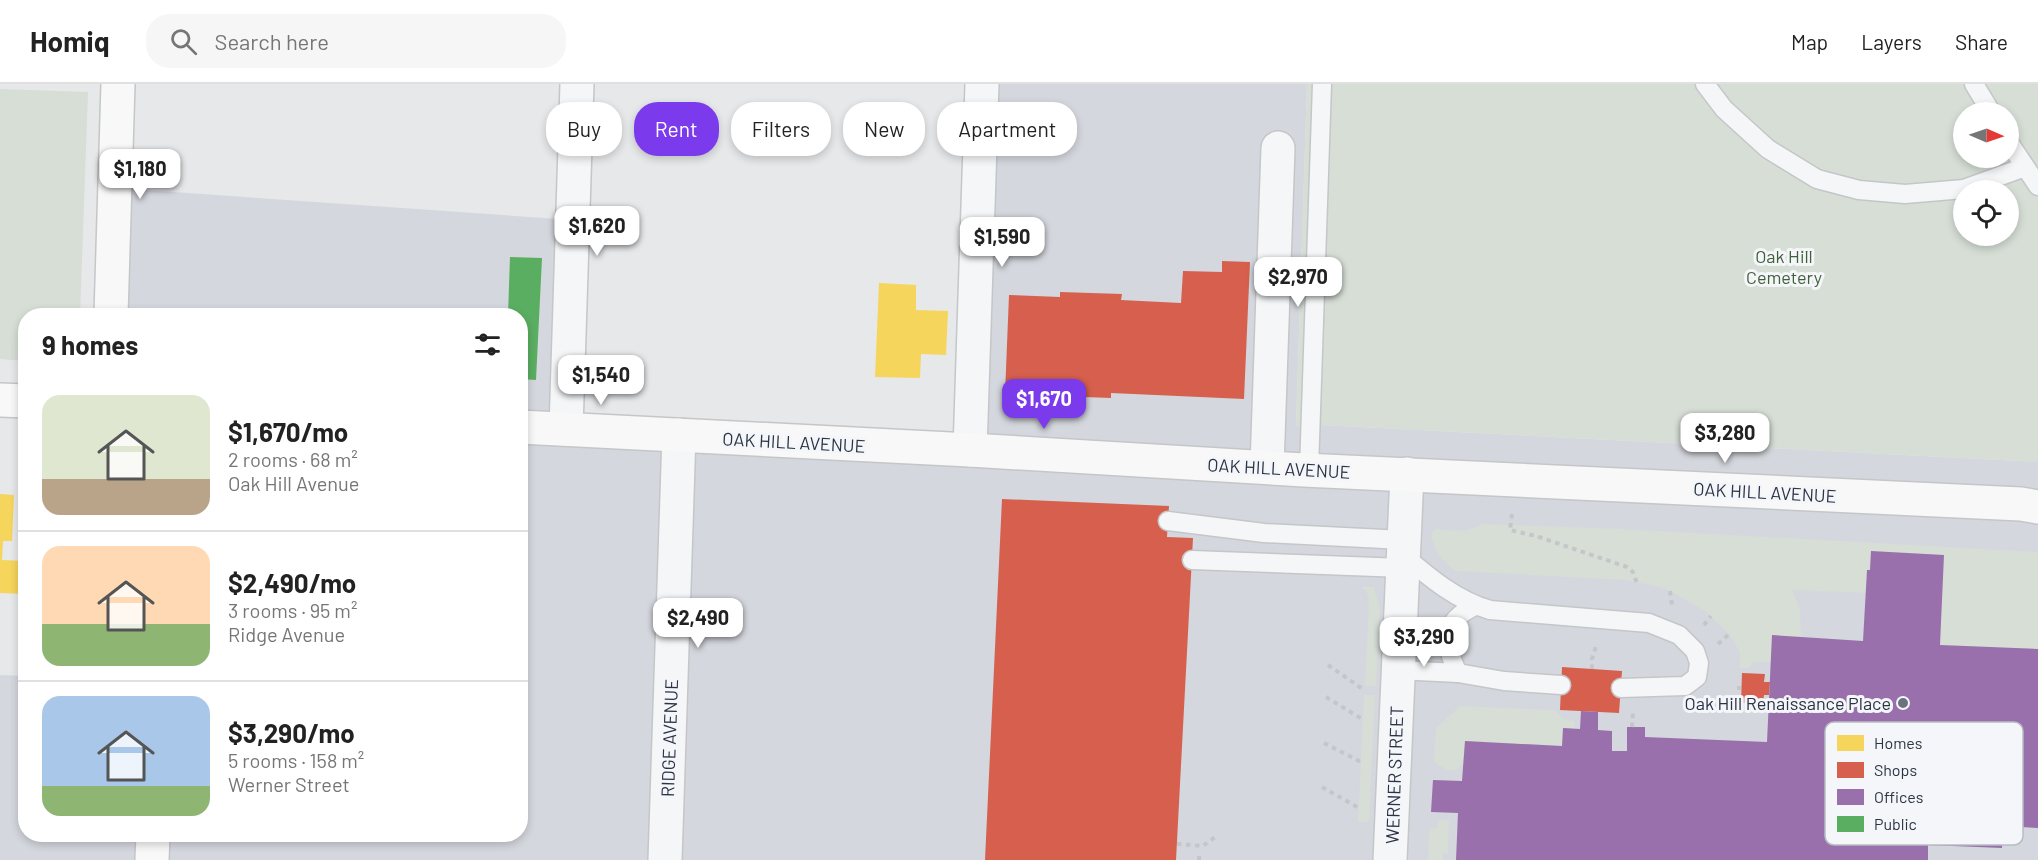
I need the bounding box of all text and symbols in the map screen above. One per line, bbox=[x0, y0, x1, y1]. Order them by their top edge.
search box bbox=[146, 14, 566, 68]
text: Homiq bbox=[30, 24, 110, 58]
icon: search bbox=[167, 25, 200, 58]
text: Search here bbox=[215, 28, 329, 54]
text: Map bbox=[1791, 29, 1828, 54]
text: Layers bbox=[1861, 29, 1922, 54]
text: Share bbox=[1955, 29, 2008, 54]
chip: Buy bbox=[546, 102, 622, 156]
chip: Rent bbox=[634, 102, 719, 156]
chip: Filters bbox=[731, 102, 831, 156]
chip: New bbox=[843, 102, 925, 156]
chip: Apartment bbox=[937, 102, 1077, 156]
north arrow bbox=[1953, 102, 2019, 168]
map controls bbox=[1953, 102, 2019, 246]
pin: $1,180 bbox=[91, 149, 189, 200]
text: $1,180 bbox=[113, 156, 167, 180]
button: locate bbox=[1953, 180, 2019, 246]
pin: $1,620 bbox=[548, 206, 646, 257]
text: $1,620 bbox=[568, 213, 626, 237]
pin: $1,590 bbox=[953, 217, 1051, 268]
text: $1,590 bbox=[974, 224, 1030, 248]
park label: Oak Hill Cemetery bbox=[1746, 245, 1822, 288]
pin: $2,970 bbox=[1249, 257, 1347, 308]
text: $2,970 bbox=[1268, 264, 1328, 288]
icon: filters bbox=[471, 328, 504, 361]
text: 9 homes bbox=[42, 329, 138, 360]
pin: $1,540 bbox=[552, 355, 650, 406]
text: $1,540 bbox=[572, 362, 630, 386]
pin: $1,670 bbox=[995, 379, 1093, 430]
text: $1,670 bbox=[1016, 386, 1072, 410]
pin: $3,280 bbox=[1676, 413, 1774, 464]
text: $1,670/mo bbox=[228, 416, 348, 447]
icon: home bbox=[90, 419, 162, 491]
text: $3,280 bbox=[1695, 420, 1755, 444]
street label: OAK HILL AVENUE bbox=[722, 427, 866, 457]
text: 2 rooms · 68 m² bbox=[228, 447, 358, 471]
street label: OAK HILL AVENUE bbox=[1207, 453, 1351, 483]
text: Oak Hill Avenue bbox=[228, 471, 359, 495]
street label: OAK HILL AVENUE bbox=[1693, 477, 1837, 507]
text: $2,490/mo bbox=[228, 567, 356, 598]
icon: home bbox=[90, 570, 162, 642]
text: 3 rooms · 95 m² bbox=[228, 598, 357, 622]
pin: $2,490 bbox=[649, 598, 747, 649]
text: $2,490 bbox=[667, 605, 729, 629]
pin: $3,290 bbox=[1375, 617, 1473, 668]
text: Ridge Avenue bbox=[228, 622, 345, 646]
text: $3,290 bbox=[1394, 624, 1454, 648]
street label: RIDGE AVENUE bbox=[656, 678, 682, 798]
place label: Oak Hill Renaissance Place bbox=[1685, 692, 1891, 714]
marker: Oak Hill Renaissance Place bbox=[1896, 696, 1910, 710]
street label: WERNER STREET bbox=[1381, 706, 1407, 844]
text: $3,290/mo bbox=[228, 717, 355, 748]
icon: home bbox=[90, 720, 162, 792]
legend bbox=[1825, 722, 2023, 845]
text: Homes bbox=[1874, 733, 1922, 752]
text: 5 rooms · 158 m² bbox=[228, 748, 364, 772]
text: Shops bbox=[1874, 760, 1917, 779]
text: Werner Street bbox=[228, 772, 350, 796]
text: Offices bbox=[1874, 787, 1923, 806]
text: Public bbox=[1874, 814, 1917, 833]

